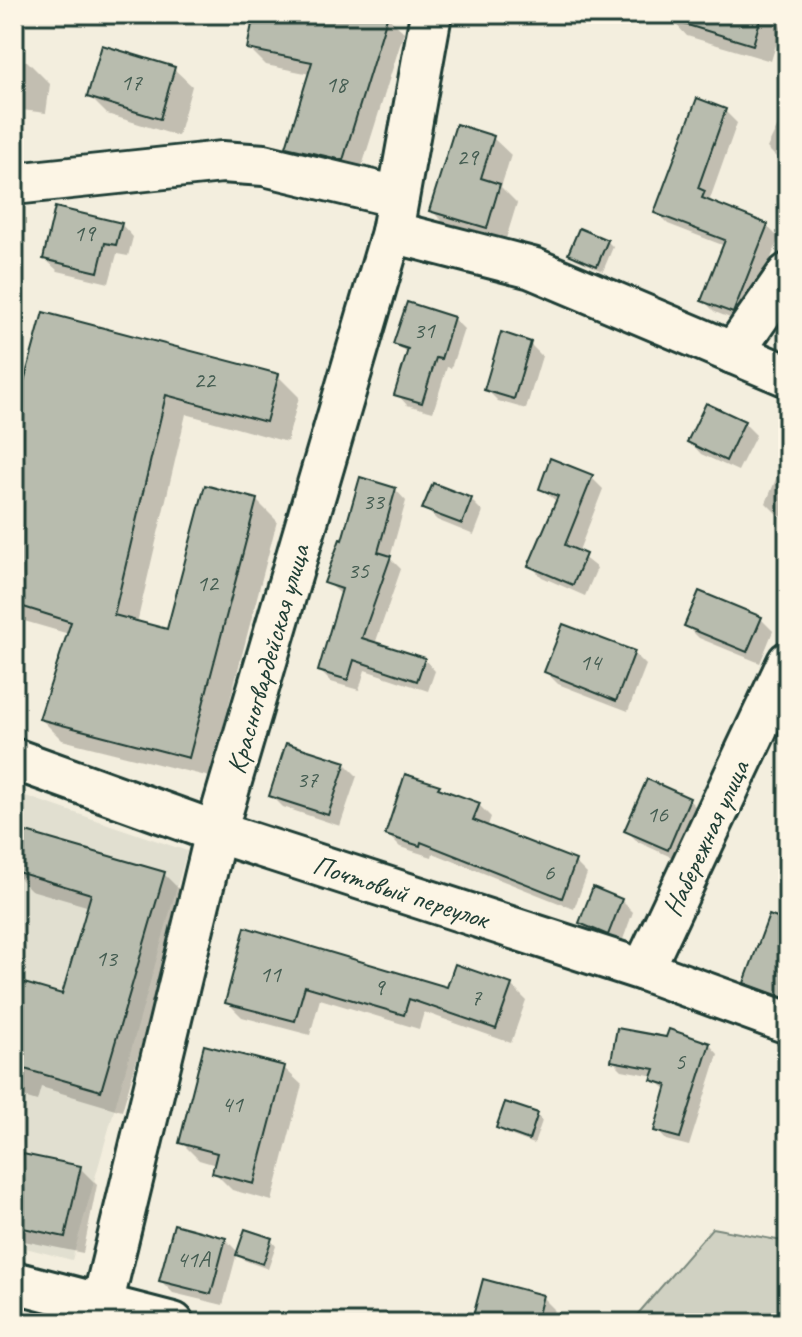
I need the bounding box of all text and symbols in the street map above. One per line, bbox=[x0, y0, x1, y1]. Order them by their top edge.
house number: 17 bbox=[120, 67, 143, 97]
house number: 18 bbox=[325, 69, 349, 99]
house number: 29 bbox=[456, 142, 480, 172]
house number: 19 bbox=[73, 218, 97, 248]
house number: 31 bbox=[413, 315, 436, 345]
house number: 22 bbox=[193, 365, 217, 395]
house number: 33 bbox=[362, 486, 386, 516]
street label: Красногвардейская улица bbox=[218, 539, 317, 778]
house number: 35 bbox=[347, 555, 370, 585]
house number: 12 bbox=[196, 568, 220, 598]
house number: 14 bbox=[579, 647, 603, 677]
street label: Набережная улица bbox=[654, 753, 758, 922]
house number: 37 bbox=[296, 764, 319, 794]
house number: 16 bbox=[646, 799, 669, 829]
street label: Почтовый переулок bbox=[309, 847, 496, 937]
house number: 6 bbox=[544, 857, 556, 887]
house number: 13 bbox=[95, 943, 119, 973]
house number: 11 bbox=[259, 959, 282, 989]
house number: 9 bbox=[374, 972, 387, 1002]
house number: 7 bbox=[471, 982, 483, 1012]
house number: 5 bbox=[675, 1046, 687, 1076]
house number: 41 bbox=[221, 1089, 244, 1119]
house number: 41А bbox=[176, 1244, 211, 1274]

